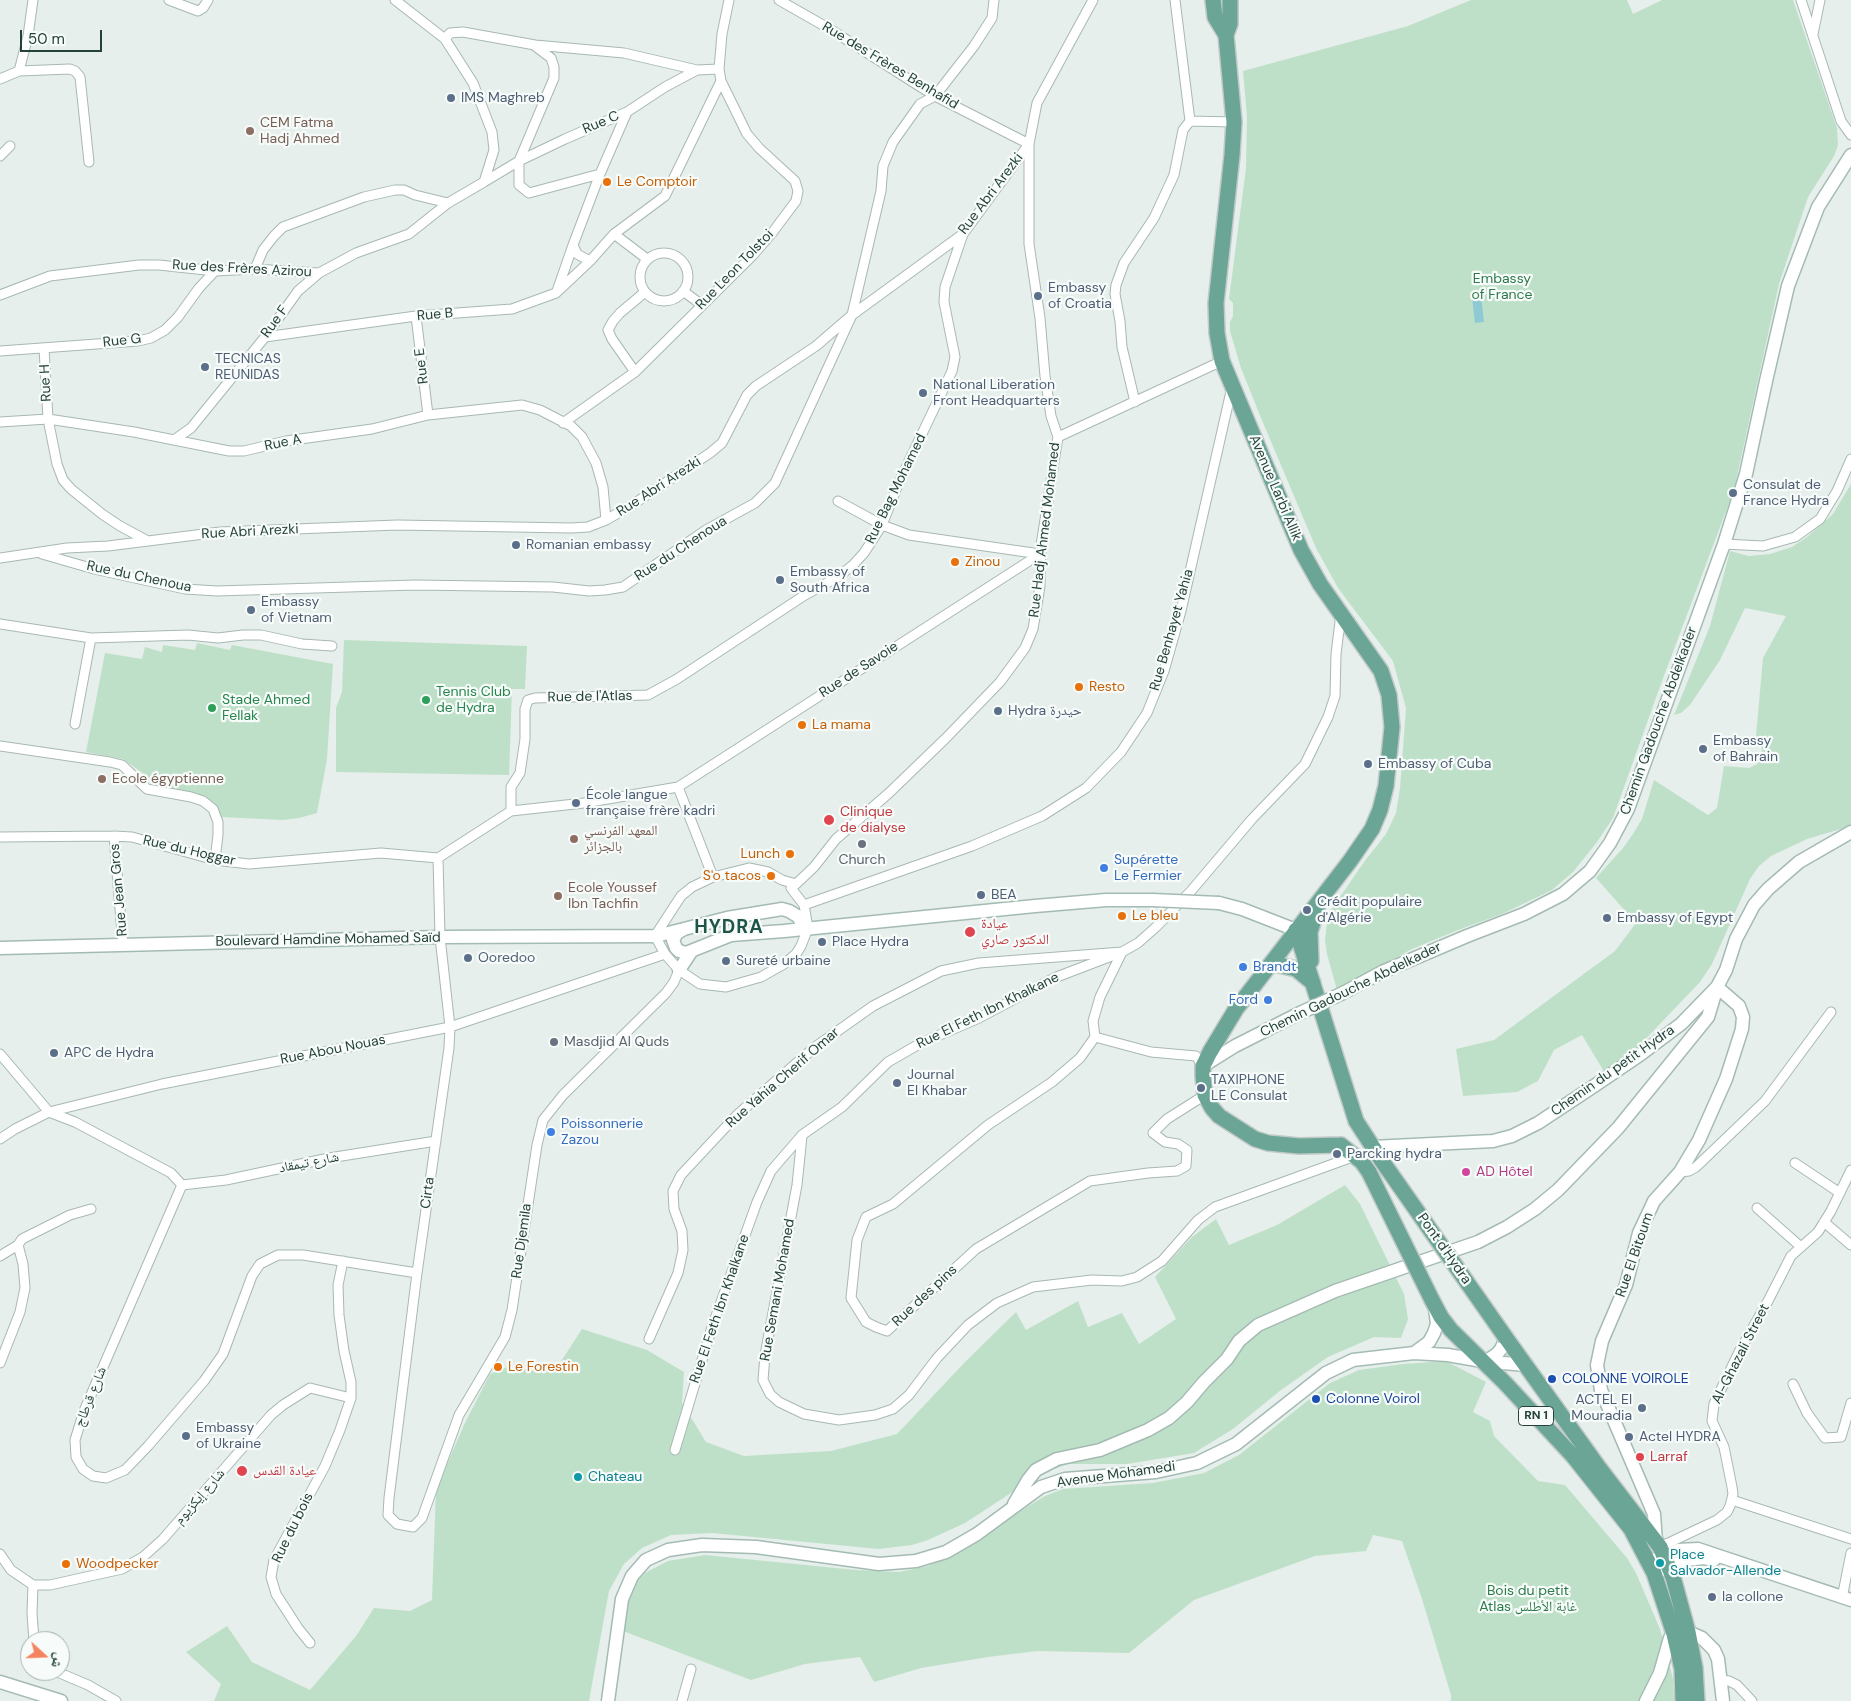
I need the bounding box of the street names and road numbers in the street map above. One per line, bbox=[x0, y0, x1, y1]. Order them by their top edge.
street label: Rue des Frères Benhafid bbox=[819, 19, 961, 113]
street label: Rue C bbox=[580, 108, 622, 138]
street label: Rue Abri Arezki bbox=[955, 150, 1027, 238]
street label: Rue Leon Tolstoi bbox=[693, 226, 777, 314]
street label: Rue des Frères Azirou bbox=[172, 257, 312, 281]
street label: Rue F bbox=[258, 303, 292, 341]
street label: Rue B bbox=[416, 305, 454, 325]
street label: Rue G bbox=[102, 331, 142, 351]
street label: Rue E bbox=[411, 347, 433, 385]
street label: Rue H bbox=[37, 364, 55, 402]
street label: Rue A bbox=[263, 431, 303, 455]
street label: Rue Bag Mohamed bbox=[862, 431, 930, 547]
street label: Avenue Larbi Allik bbox=[1245, 433, 1305, 543]
street label: Rue Hadj Ahmed Mohamed bbox=[1026, 441, 1064, 619]
street label: Rue Abri Arezki bbox=[614, 453, 704, 521]
street label: Rue du Chenoua bbox=[632, 513, 730, 585]
street label: Rue Abri Arezki bbox=[201, 521, 299, 543]
street label: Rue du Chenoua bbox=[85, 558, 193, 596]
street label: Rue Benhayet Yahia bbox=[1147, 567, 1197, 693]
street label: Chemin Gadouche Abdelkader bbox=[1617, 625, 1701, 817]
street label: Rue de Savoie bbox=[816, 638, 902, 702]
street label: Rue de l'Atlas bbox=[547, 688, 633, 706]
street label: Rue du Hoggar bbox=[141, 832, 237, 870]
street label: Rue Jean Gros bbox=[107, 843, 131, 937]
street label: Boulevard Hamdine Mohamed Saïd bbox=[215, 930, 441, 950]
street label: Chemin Gadouche Abdelkader bbox=[1258, 939, 1444, 1041]
street label: Rue El Feth Ibn Khalkane bbox=[914, 969, 1062, 1053]
street label: Chemin du petit Hydra bbox=[1548, 1022, 1678, 1120]
street label: Rue Yahia Cherif Omar bbox=[723, 1024, 843, 1132]
street label: Rue Abou Nouas bbox=[279, 1032, 387, 1068]
street label: شارع تيمقاد bbox=[278, 1149, 340, 1177]
street label: Cirta bbox=[417, 1176, 439, 1210]
street label: Rue Djemila bbox=[508, 1202, 536, 1280]
street label: Pont d'Hydra bbox=[1413, 1210, 1475, 1288]
street label: Rue El Bitoum bbox=[1613, 1210, 1657, 1300]
street label: Rue Semani Mohamed bbox=[757, 1218, 799, 1362]
street label: Rue El Feth Ibn Khalkane bbox=[687, 1232, 753, 1386]
street label: Rue des pins bbox=[889, 1262, 961, 1330]
street label: Al-Ghazali Street bbox=[1709, 1301, 1773, 1407]
street label: شارع قرطاج bbox=[71, 1364, 111, 1430]
road number: RN 1 bbox=[1518, 1406, 1554, 1425]
street label: Avenue Mohamedi bbox=[1056, 1458, 1176, 1492]
street label: شارع إيكزيوم bbox=[171, 1466, 229, 1528]
street label: Rue du bois bbox=[269, 1490, 317, 1566]

